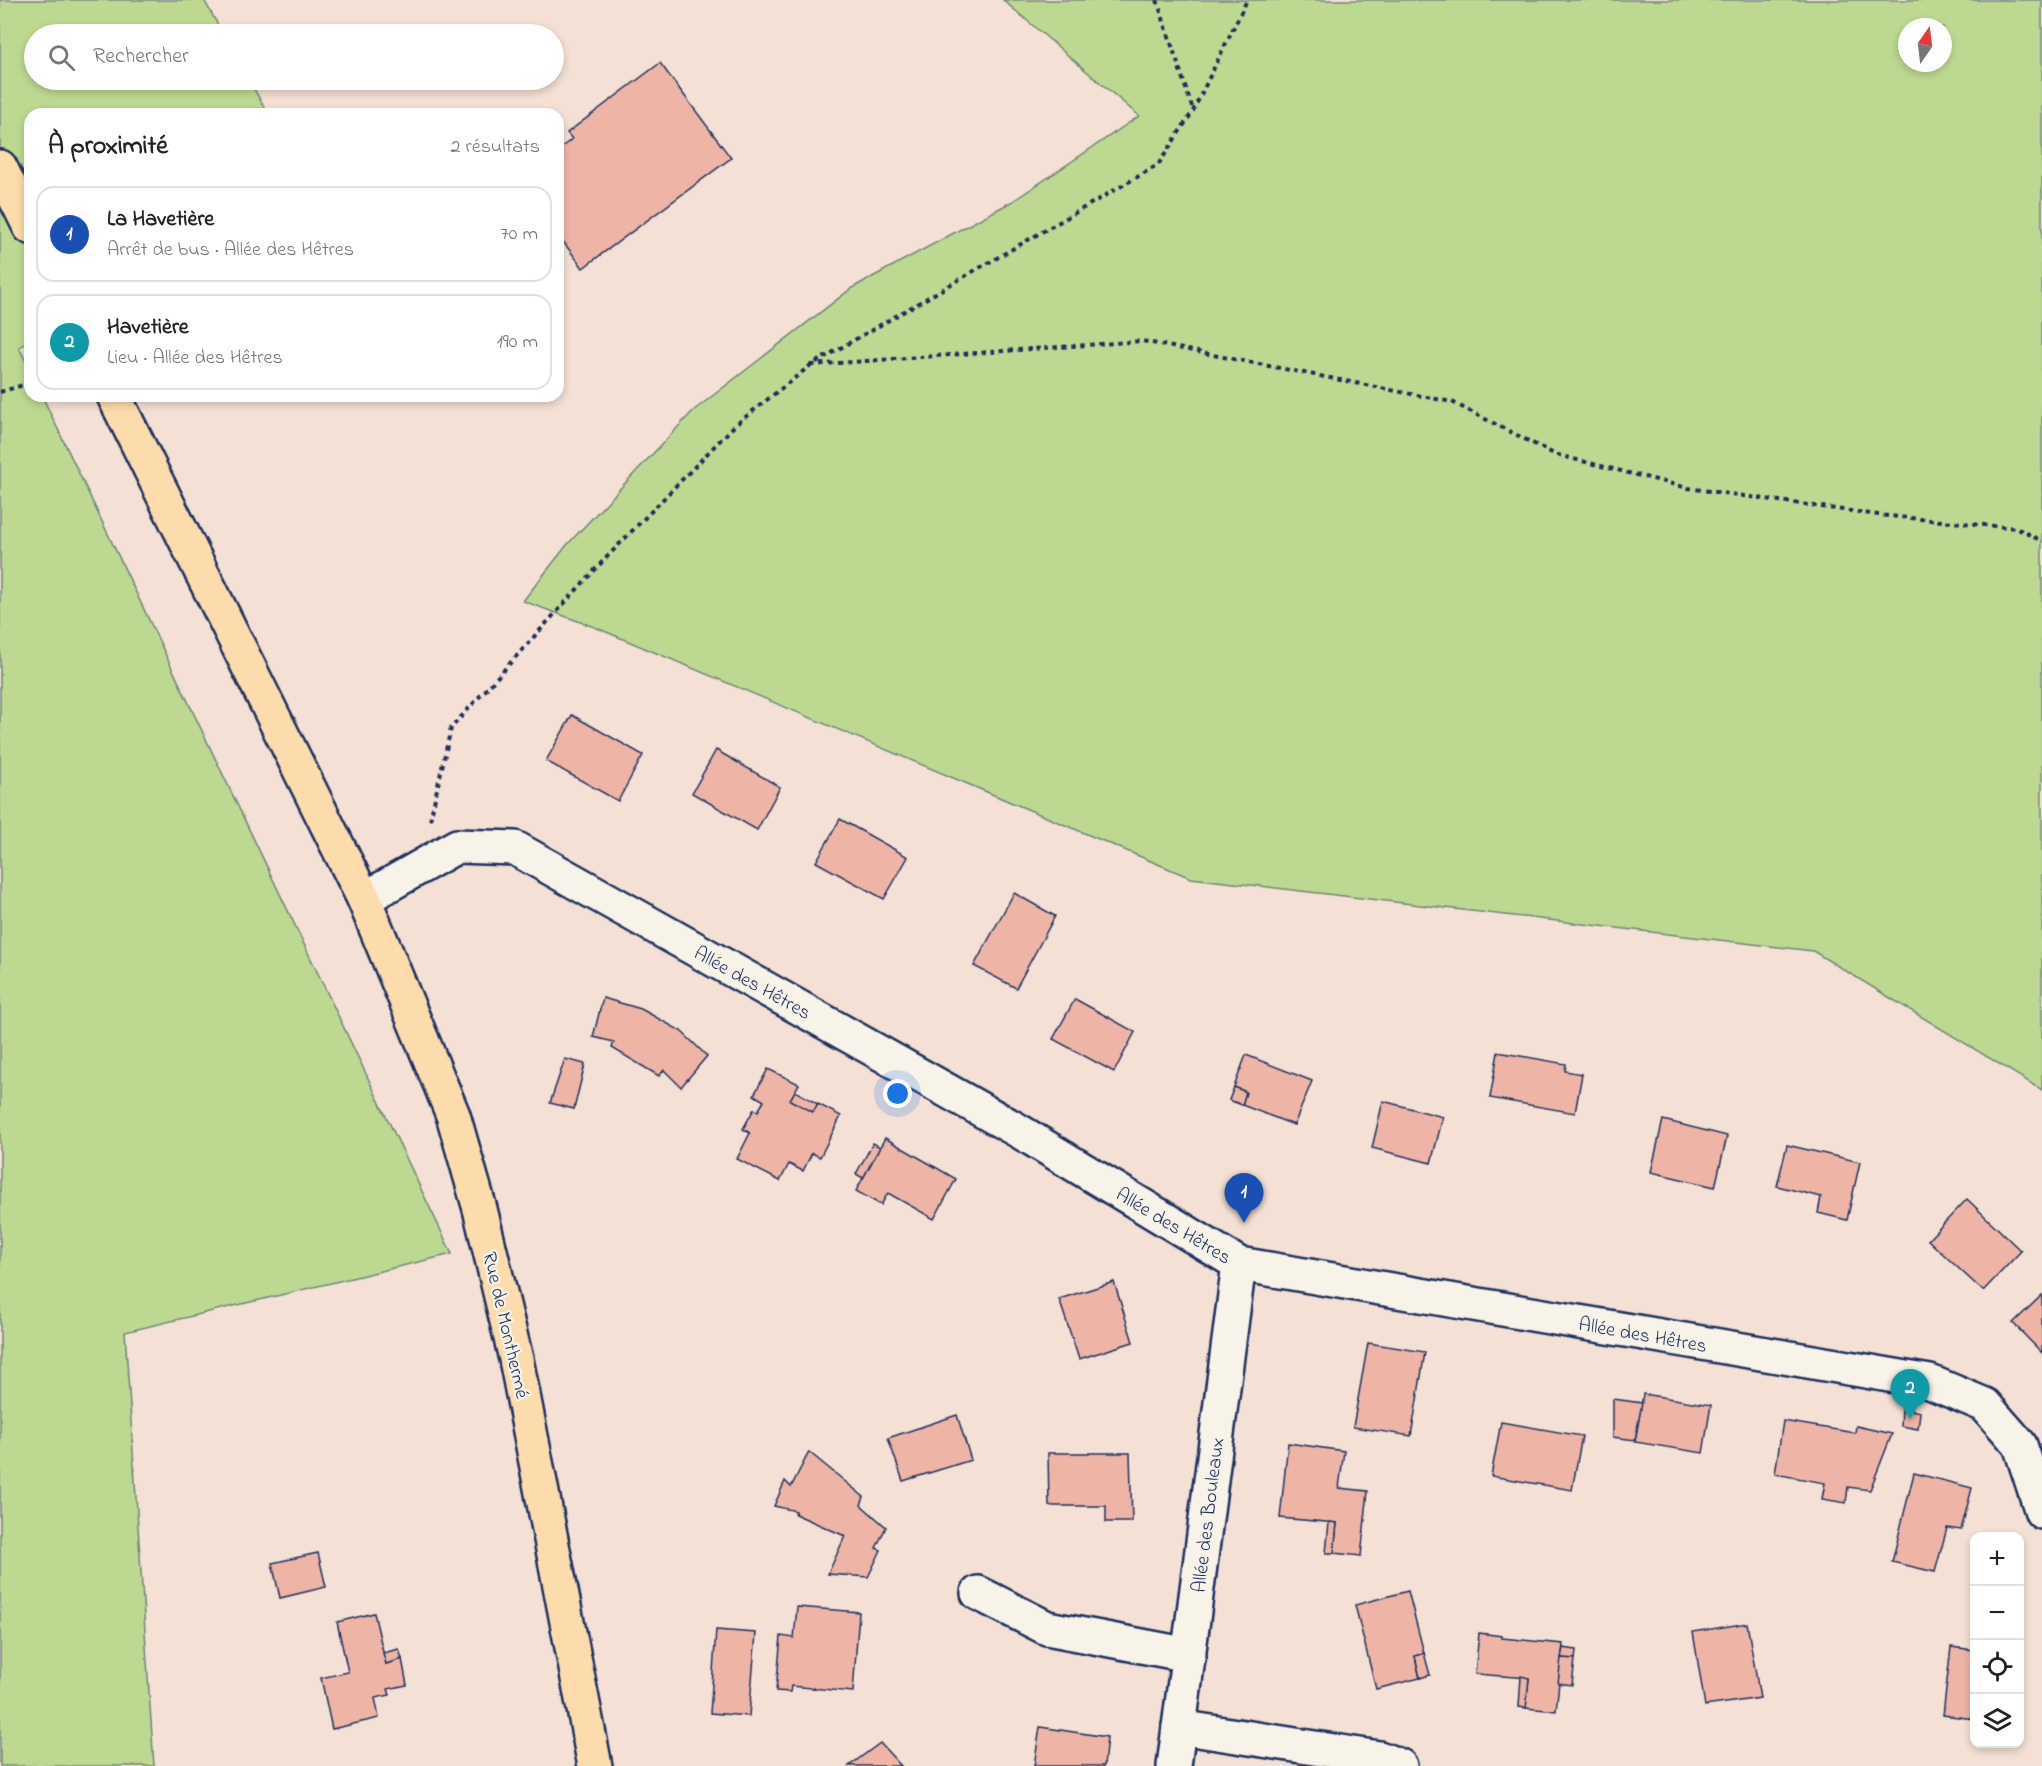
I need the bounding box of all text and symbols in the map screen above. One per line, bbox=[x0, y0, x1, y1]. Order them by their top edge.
north arrow bbox=[1898, 18, 1952, 72]
search box bbox=[24, 24, 564, 90]
icon: search bbox=[45, 41, 78, 74]
text: Rechercher bbox=[93, 41, 189, 73]
text: À proximité bbox=[48, 128, 168, 166]
text: 2 résultats bbox=[451, 133, 540, 162]
text: La Havetière bbox=[107, 204, 214, 236]
text: 1 bbox=[66, 220, 73, 249]
text: 70 m bbox=[501, 220, 538, 249]
text: Arrêt de bus · Allée des Hêtres bbox=[107, 236, 354, 265]
text: Havetière bbox=[107, 312, 189, 344]
text: 2 bbox=[65, 328, 74, 357]
text: 190 m bbox=[496, 328, 538, 357]
text: Lieu · Allée des Hêtres bbox=[107, 344, 283, 373]
street label: Allée des Hêtres bbox=[688, 940, 816, 1028]
your location bbox=[883, 1079, 912, 1108]
pin: 1 bbox=[1224, 1174, 1264, 1223]
street label: Allée des Hêtres bbox=[1110, 1181, 1236, 1273]
street label: Rue de Monthermé bbox=[474, 1249, 536, 1402]
street label: Allée des Hêtres bbox=[1576, 1311, 1709, 1362]
pin: 2 bbox=[1890, 1370, 1930, 1419]
street label: Allée des Bouleaux bbox=[1186, 1436, 1233, 1595]
map controls bbox=[1970, 1532, 2024, 1748]
button: + bbox=[1970, 1532, 2024, 1586]
button: − bbox=[1970, 1586, 2024, 1640]
button: locate bbox=[1970, 1640, 2024, 1694]
button: layers bbox=[1970, 1694, 2024, 1748]

